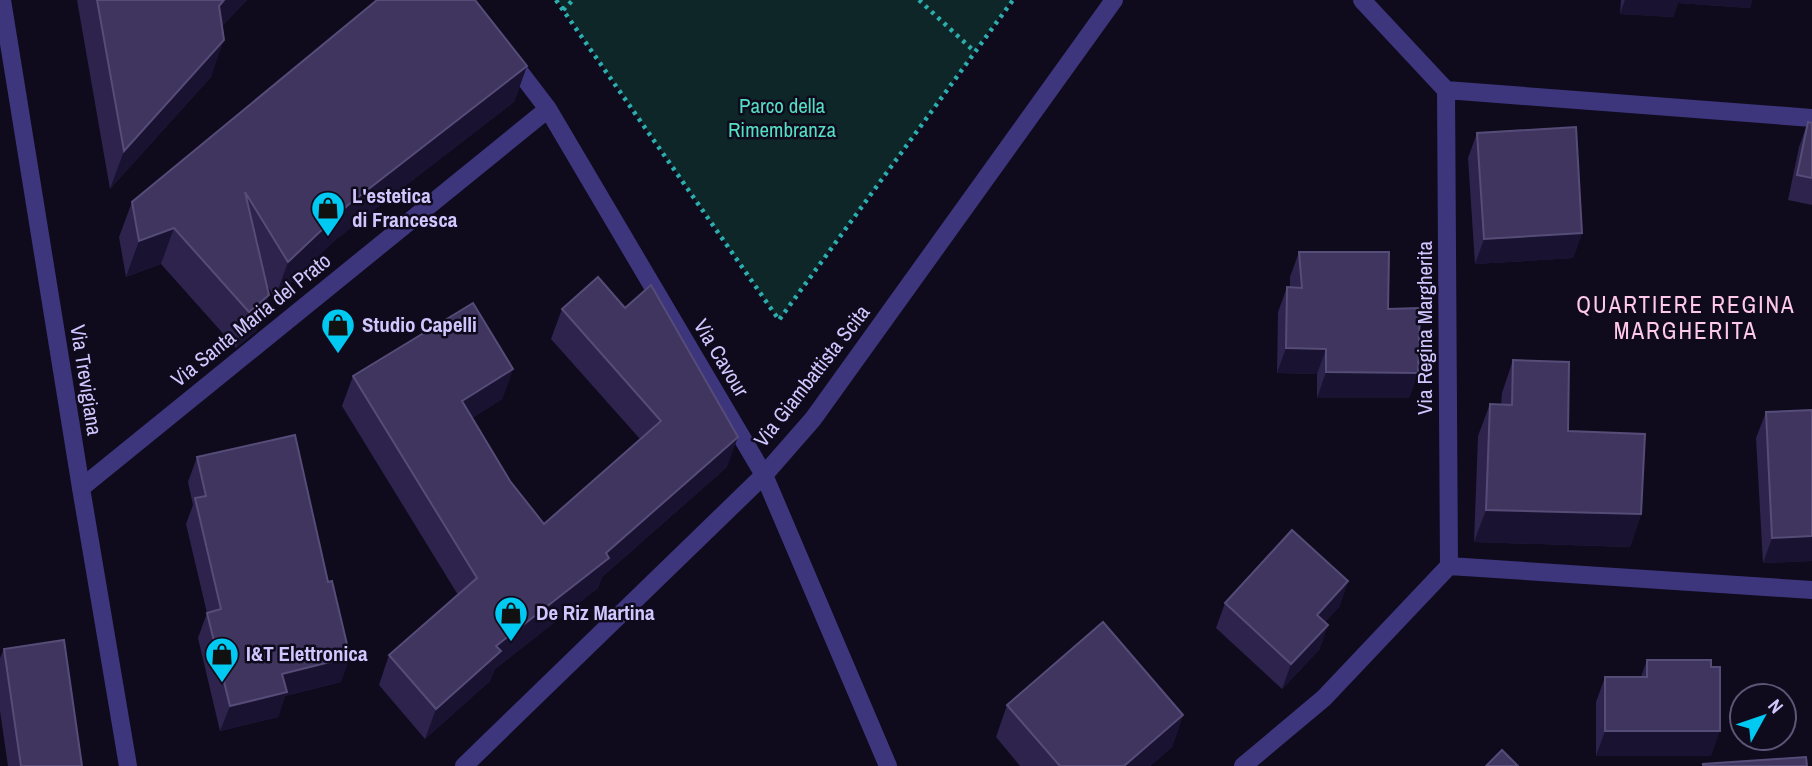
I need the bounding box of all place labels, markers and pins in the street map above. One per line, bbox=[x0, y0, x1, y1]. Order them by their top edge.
place label: L'estetica di Francesca bbox=[352, 181, 458, 234]
shop icon: L'estetica di Francesca bbox=[309, 189, 347, 238]
shop icon: Studio Capelli bbox=[319, 306, 357, 355]
place label: Studio Capelli bbox=[362, 310, 477, 339]
shop icon: De Riz Martina bbox=[492, 594, 530, 643]
place label: De Riz Martina bbox=[536, 598, 655, 627]
shop icon: I&T Elettronica bbox=[203, 635, 241, 684]
place label: I&T Elettronica bbox=[246, 639, 368, 668]

